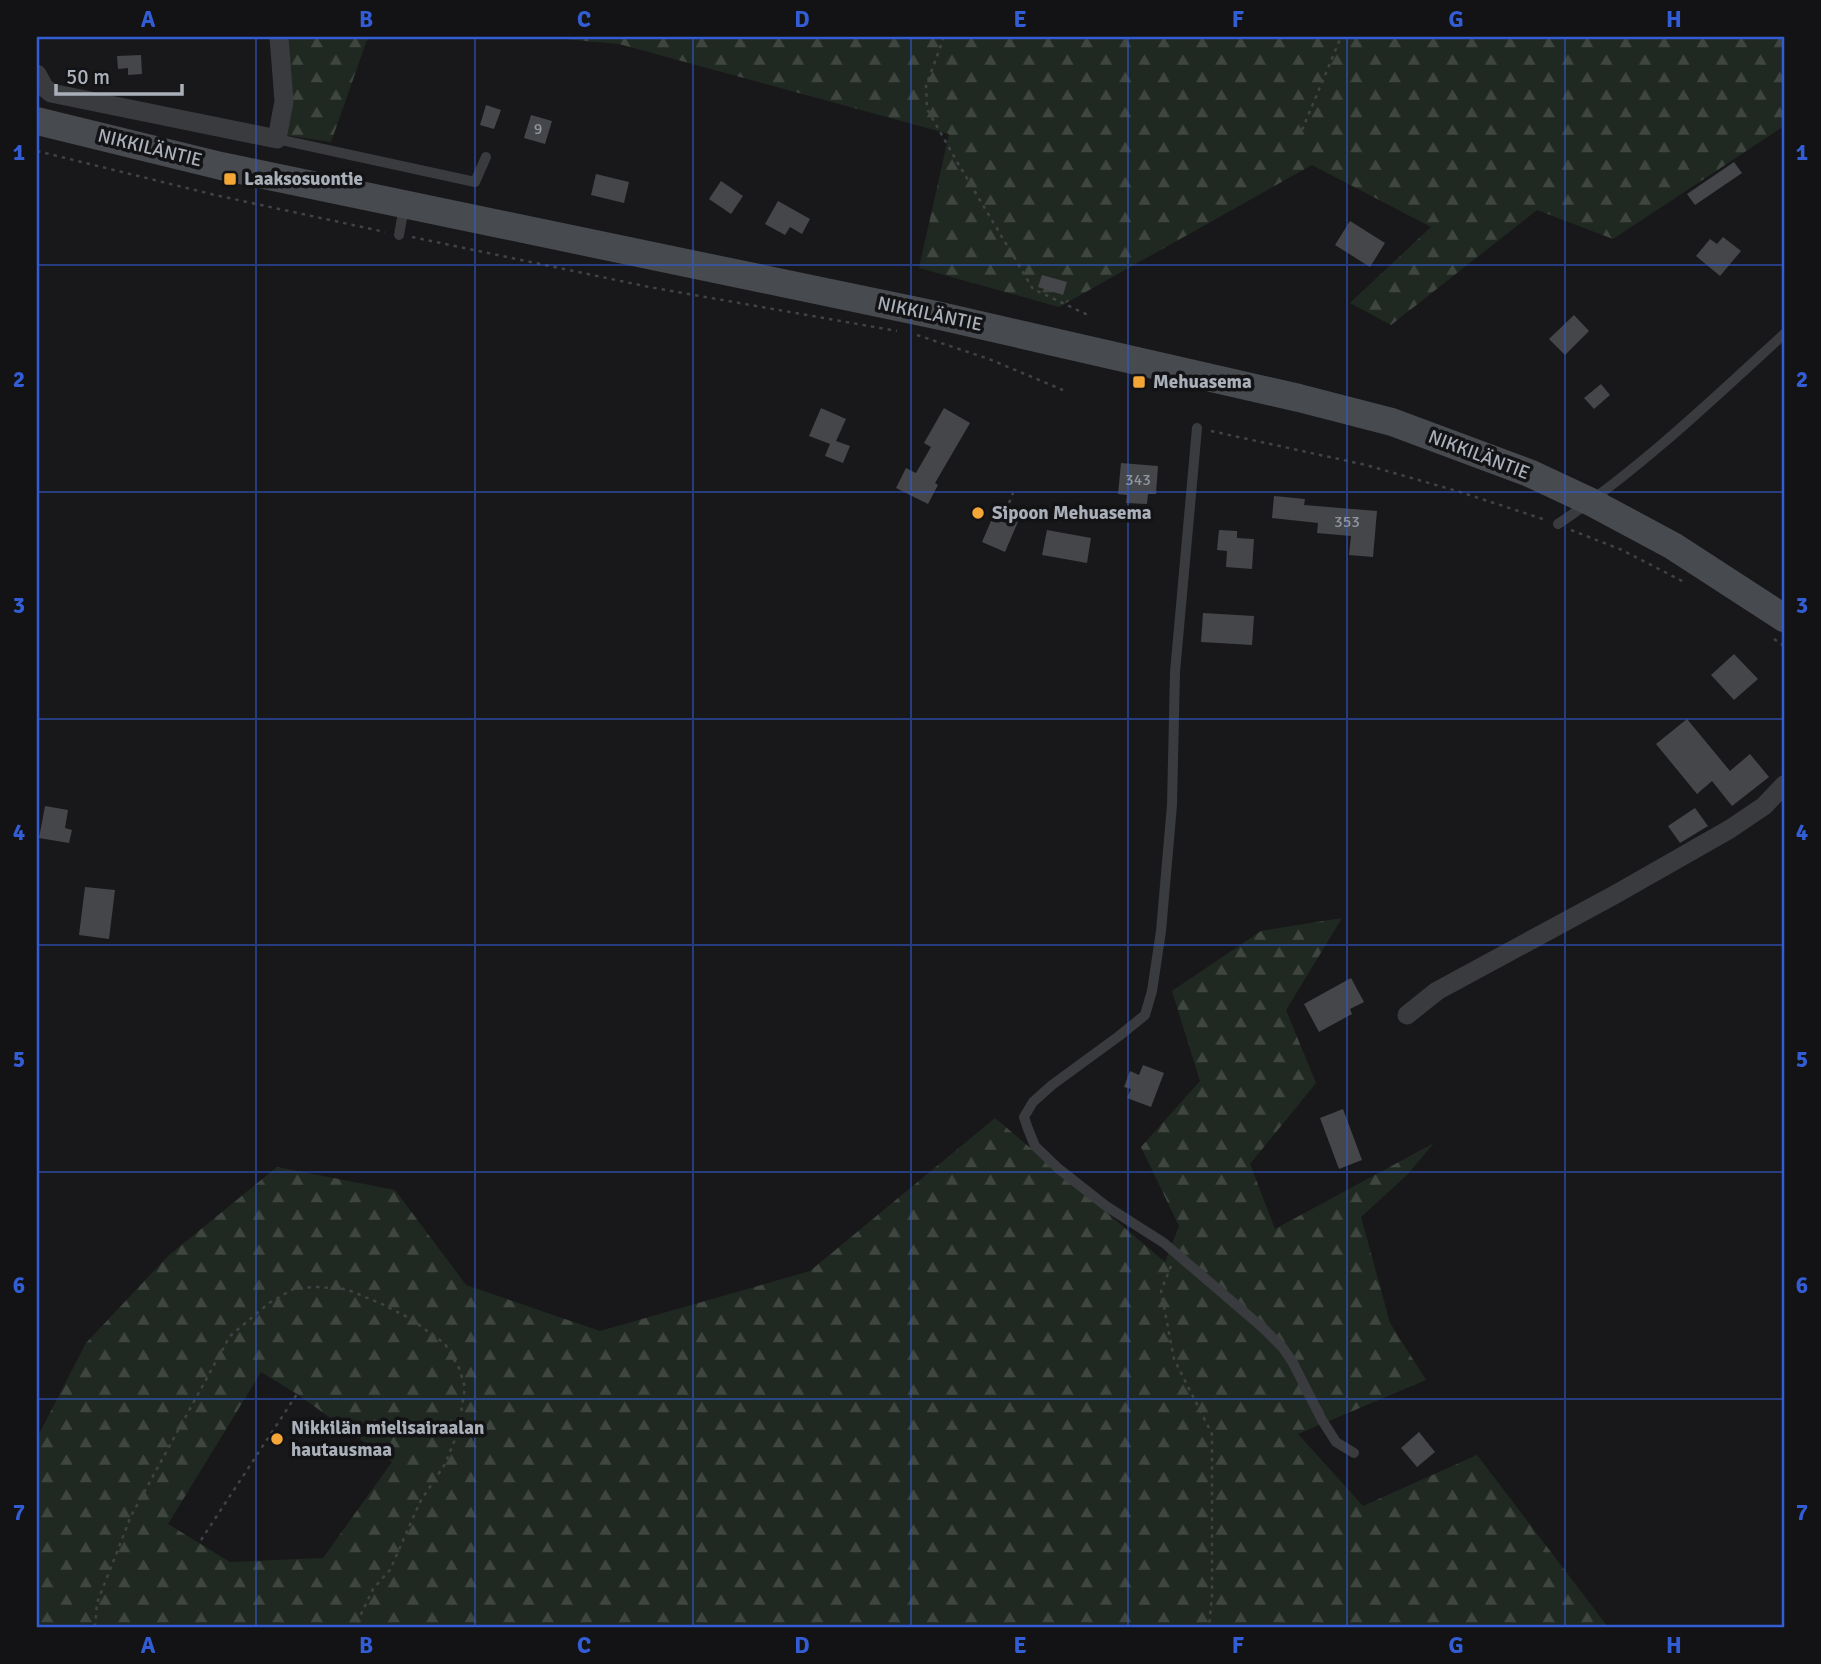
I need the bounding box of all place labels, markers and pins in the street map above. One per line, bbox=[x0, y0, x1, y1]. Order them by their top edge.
place label: Laaksosuontie bbox=[244, 167, 363, 191]
marker: Laaksosuontie bbox=[222, 171, 238, 187]
place label: Mehuasema bbox=[1153, 370, 1252, 394]
marker: Mehuasema bbox=[1131, 374, 1147, 390]
place label: Sipoon Mehuasema bbox=[992, 501, 1152, 525]
marker: Sipoon Mehuasema bbox=[970, 505, 986, 521]
place label: Nikkilän mielisairaalan hautausmaa bbox=[291, 1416, 484, 1462]
marker: Nikkilän mielisairaalan hautausmaa bbox=[269, 1431, 285, 1447]

